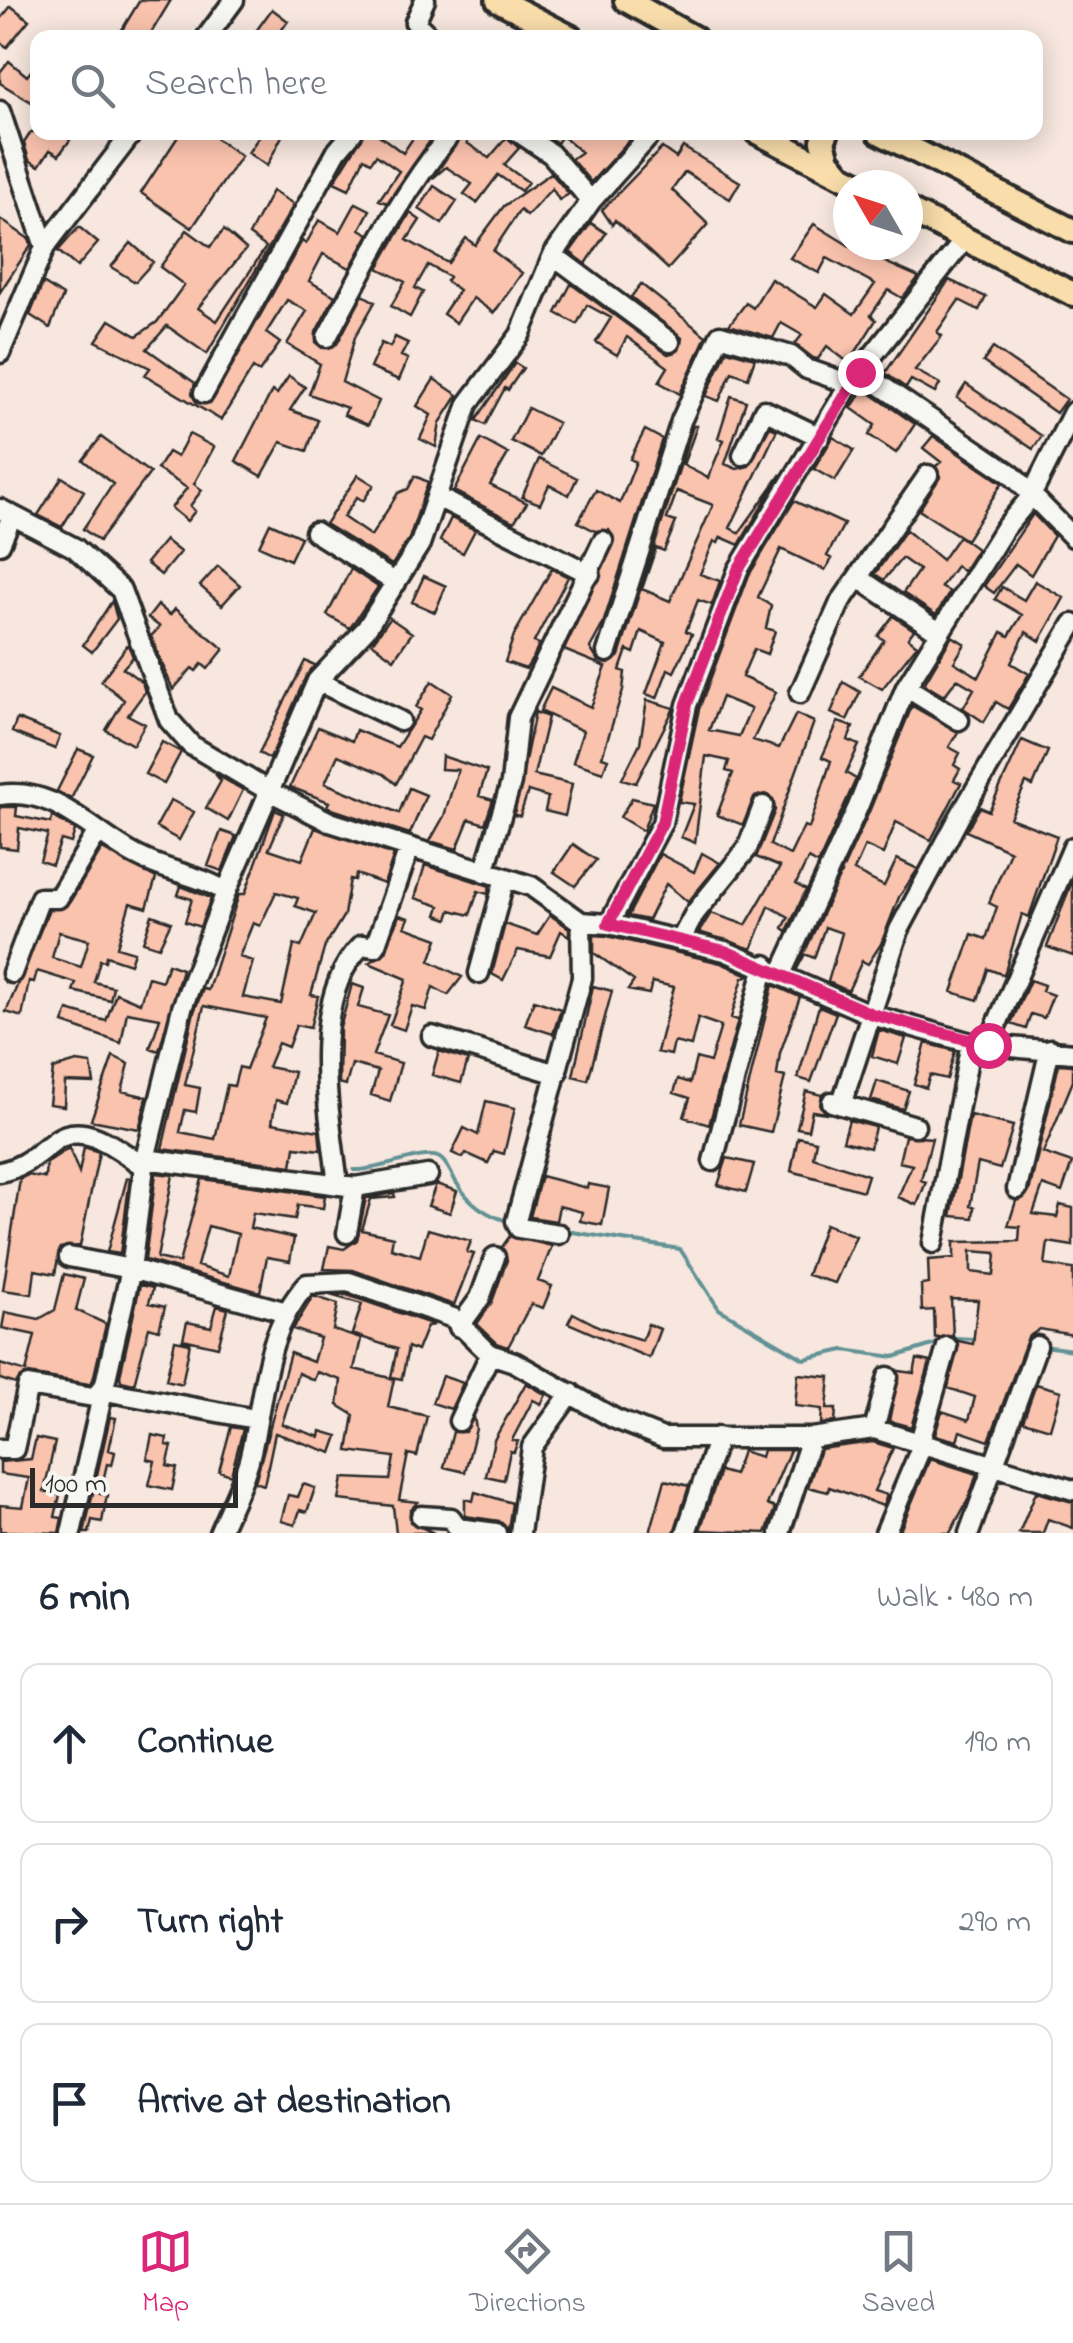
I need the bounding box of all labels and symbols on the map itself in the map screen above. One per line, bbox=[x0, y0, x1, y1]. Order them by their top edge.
north arrow bbox=[833, 170, 923, 260]
route end bbox=[838, 350, 884, 396]
route start bbox=[966, 1023, 1012, 1069]
scale bar bbox=[30, 1463, 238, 1508]

